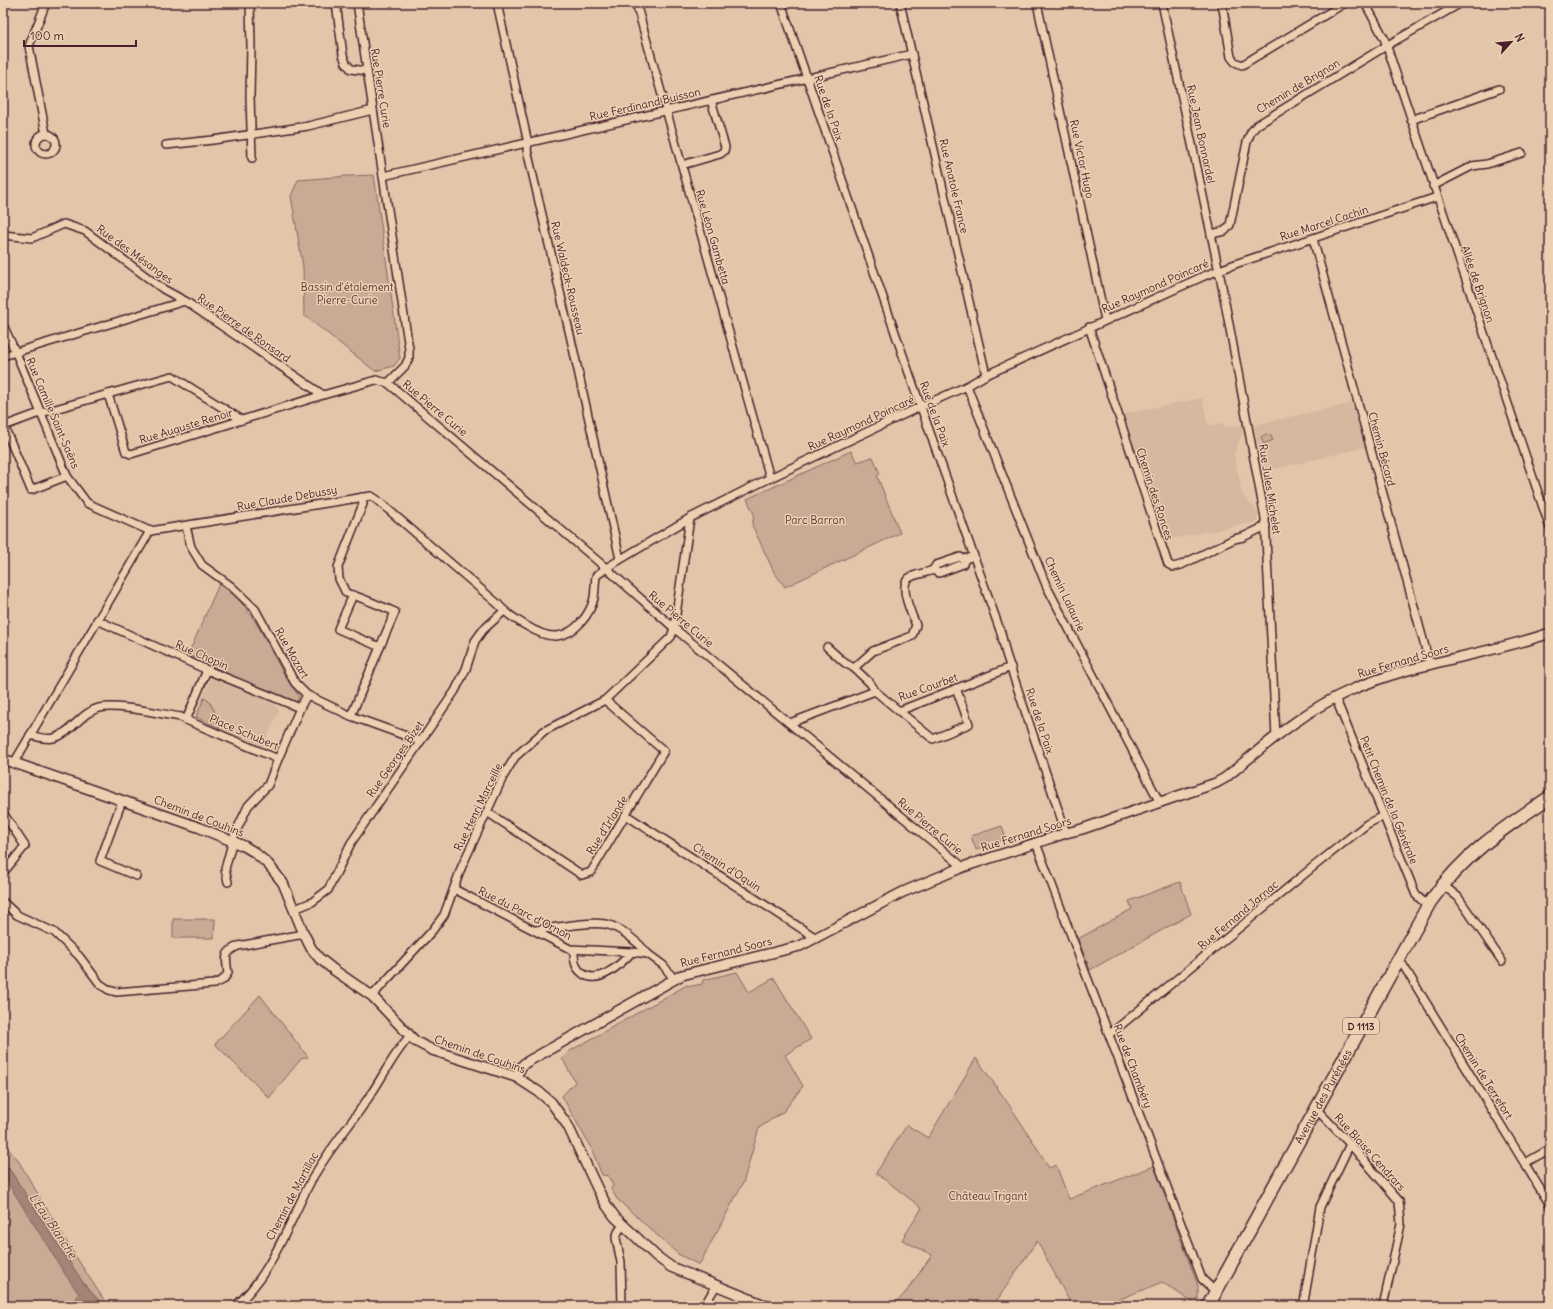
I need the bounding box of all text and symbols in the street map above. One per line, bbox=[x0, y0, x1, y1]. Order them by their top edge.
scale bar bbox=[24, 22, 136, 48]
north arrow bbox=[1491, 22, 1531, 62]
text: 100 m bbox=[30, 28, 64, 43]
text: N bbox=[1512, 31, 1528, 44]
street label: Rue Pierre Curie bbox=[368, 47, 394, 129]
street label: Chemin de Brignon bbox=[1254, 56, 1342, 116]
street label: Rue de la Paix bbox=[811, 73, 847, 143]
street label: Rue Ferdinand Buisson bbox=[588, 84, 702, 124]
street label: Rue Jean Bonnardel bbox=[1184, 84, 1218, 184]
street label: Rue Victor Hugo bbox=[1067, 118, 1097, 200]
street label: Rue Anatole France bbox=[936, 137, 972, 235]
street label: Rue Léon Gambetta bbox=[693, 188, 733, 286]
street label: Rue Marcel Cachin bbox=[1278, 202, 1370, 244]
street label: Rue Waldeck-Rousseau bbox=[548, 220, 588, 337]
street label: Rue des Mésanges bbox=[94, 222, 176, 286]
street label: Allée de Brignon bbox=[1458, 244, 1498, 324]
street label: Rue Raymond Poincaré bbox=[1099, 256, 1211, 316]
park label: Bassin d'étalement Pierre-Curie bbox=[300, 280, 394, 307]
street label: Rue Pierre de Ronsard bbox=[195, 291, 294, 366]
street label: Rue Camille Saint-Saëns bbox=[23, 355, 83, 471]
street label: Rue Pierre Curie bbox=[400, 377, 470, 439]
street label: Rue de la Paix bbox=[917, 379, 954, 449]
street label: Rue Raymond Poincaré bbox=[806, 392, 917, 454]
street label: Rue Auguste Renoir bbox=[137, 405, 235, 447]
street label: Chemin Bécard bbox=[1365, 410, 1399, 488]
street label: Rue Jules Michelet bbox=[1256, 443, 1284, 535]
street label: Chemin des Ronces bbox=[1133, 446, 1177, 542]
street label: Rue Claude Debussy bbox=[236, 482, 338, 514]
park label: Parc Barron bbox=[785, 513, 845, 527]
street label: Chemin Lalaurie bbox=[1042, 554, 1088, 634]
street label: Rue Pierre Curie bbox=[646, 588, 716, 650]
street label: Rue Mozart bbox=[272, 625, 312, 681]
street label: Rue Chopin bbox=[173, 637, 231, 673]
street label: Rue Fernand Soors bbox=[1356, 641, 1450, 681]
street label: Rue Courbet bbox=[897, 670, 960, 704]
street label: Rue de la Paix bbox=[1023, 686, 1057, 756]
street label: Place Schubert bbox=[207, 711, 281, 753]
street label: Rue Georges Bizet bbox=[363, 718, 427, 800]
street label: Petit Chemin de la Générale bbox=[1357, 734, 1421, 866]
street label: Rue Henri Marceille bbox=[451, 761, 505, 853]
street label: Chemin de Couhins bbox=[152, 792, 246, 840]
street label: Rue d'Irlande bbox=[583, 793, 631, 857]
street label: Rue Pierre Curie bbox=[895, 795, 965, 857]
street label: Rue Fernand Soors bbox=[979, 814, 1073, 854]
street label: Chemin d'Oquin bbox=[690, 840, 764, 894]
street label: Rue Fernand Jarnac bbox=[1195, 877, 1281, 953]
street label: Rue du Parc d'Ornon bbox=[476, 883, 574, 943]
street label: Rue Fernand Soors bbox=[679, 934, 773, 970]
road number: D 1113 bbox=[1343, 1018, 1379, 1034]
street label: Rue de Chambéry bbox=[1111, 1022, 1155, 1110]
street label: Chemin de Terrefort bbox=[1452, 1030, 1516, 1122]
street label: Chemin de Couhins bbox=[433, 1032, 527, 1076]
street label: Avenue des Pyrénées bbox=[1291, 1047, 1355, 1146]
street label: Rue Blaise Cendrars bbox=[1331, 1110, 1409, 1194]
street label: Chemin de Martillac bbox=[263, 1149, 321, 1243]
park label: Château Trigant bbox=[948, 1189, 1028, 1203]
water label: L'Eau Blanche bbox=[26, 1190, 82, 1262]

